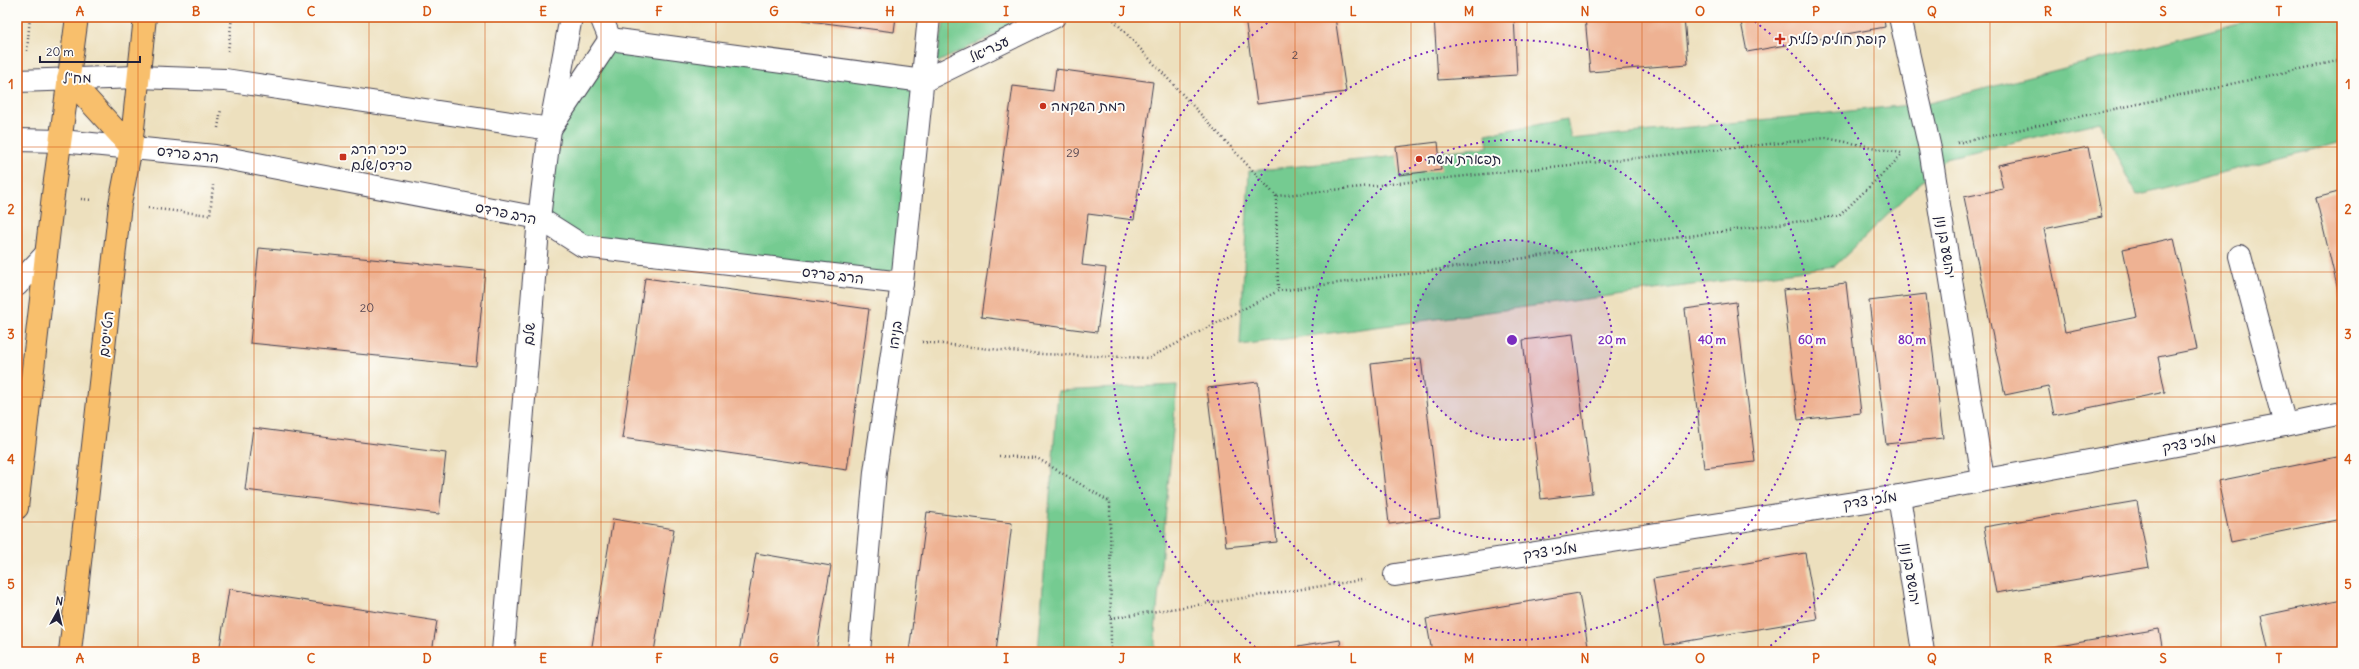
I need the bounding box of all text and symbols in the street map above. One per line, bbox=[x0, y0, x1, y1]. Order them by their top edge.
text: A bbox=[76, 3, 85, 20]
text: B bbox=[192, 3, 201, 20]
text: C bbox=[307, 3, 316, 20]
text: D bbox=[422, 3, 432, 20]
text: E bbox=[539, 3, 547, 20]
text: F bbox=[655, 3, 663, 20]
text: G bbox=[769, 3, 779, 20]
text: H bbox=[885, 3, 895, 20]
text: I bbox=[1003, 3, 1009, 20]
text: J bbox=[1119, 3, 1126, 20]
text: K bbox=[1233, 3, 1242, 20]
text: L bbox=[1349, 3, 1357, 20]
text: M bbox=[1464, 3, 1474, 20]
text: N bbox=[1581, 3, 1589, 20]
text: O bbox=[1695, 3, 1705, 20]
text: P bbox=[1812, 3, 1820, 20]
text: Q bbox=[1927, 3, 1937, 20]
text: R bbox=[2044, 3, 2053, 20]
text: S bbox=[2159, 3, 2167, 20]
text: T bbox=[2276, 3, 2283, 20]
place label: קופת חולים כללית bbox=[1788, 30, 1886, 48]
street label: עזריאל bbox=[966, 32, 1012, 66]
marker: קופת חולים כללית bbox=[1774, 33, 1786, 45]
scale bar bbox=[40, 38, 140, 64]
text: 20 m bbox=[46, 44, 74, 59]
house number: 2 bbox=[1292, 47, 1299, 62]
street label: מח"ל bbox=[62, 68, 92, 88]
text: 1 bbox=[8, 76, 14, 93]
text: 1 bbox=[2345, 76, 2351, 93]
place label: רמת השקמה bbox=[1051, 97, 1126, 115]
marker: רמת השקמה bbox=[1038, 101, 1048, 111]
place label: כיכר הרב פרדס/שלם bbox=[351, 140, 412, 174]
street label: הרב פרדס bbox=[156, 141, 220, 167]
house number: 29 bbox=[1066, 145, 1080, 160]
place label: תפארת משה bbox=[1427, 150, 1501, 168]
marker: כיכר הרב פרדס/שלם bbox=[338, 152, 348, 162]
marker: תפארת משה bbox=[1414, 154, 1424, 164]
street label: הרב פרדס bbox=[474, 198, 538, 228]
text: 2 bbox=[7, 201, 15, 218]
text: 2 bbox=[2344, 201, 2352, 218]
street label: יהושע בן נון bbox=[1932, 214, 1960, 280]
street label: הרב פרדס bbox=[801, 262, 865, 288]
house number: 20 bbox=[360, 300, 374, 315]
street label: הטייסים bbox=[95, 310, 117, 358]
street label: בניהו bbox=[884, 320, 906, 350]
street label: שלם bbox=[519, 322, 539, 346]
text: 3 bbox=[7, 326, 15, 343]
text: 3 bbox=[2344, 326, 2352, 343]
text: 20 m bbox=[1598, 332, 1626, 347]
text: 40 m bbox=[1698, 332, 1727, 347]
text: 60 m bbox=[1798, 332, 1827, 347]
text: 80 m bbox=[1898, 332, 1927, 347]
centre of rings bbox=[1505, 333, 1519, 347]
street label: מלכי צדק bbox=[2161, 429, 2217, 457]
text: 4 bbox=[7, 451, 15, 468]
text: 4 bbox=[2344, 451, 2352, 468]
street label: מלכי צדק bbox=[1842, 487, 1898, 513]
street label: מלכי צדק bbox=[1522, 538, 1578, 564]
street label: יהושע בן נון bbox=[1897, 541, 1925, 607]
text: 5 bbox=[7, 576, 15, 593]
text: 5 bbox=[2344, 576, 2352, 593]
north arrow bbox=[38, 591, 78, 631]
text: N bbox=[55, 594, 64, 609]
text: A bbox=[76, 650, 85, 667]
text: B bbox=[192, 650, 201, 667]
text: C bbox=[307, 650, 316, 667]
text: D bbox=[422, 650, 432, 667]
text: E bbox=[539, 650, 547, 667]
text: F bbox=[655, 650, 663, 667]
text: G bbox=[769, 650, 779, 667]
text: H bbox=[885, 650, 895, 667]
text: I bbox=[1003, 650, 1009, 667]
text: J bbox=[1119, 650, 1126, 667]
text: K bbox=[1233, 650, 1242, 667]
text: L bbox=[1349, 650, 1357, 667]
text: M bbox=[1464, 650, 1474, 667]
text: N bbox=[1581, 650, 1589, 667]
text: O bbox=[1695, 650, 1705, 667]
text: P bbox=[1812, 650, 1820, 667]
text: Q bbox=[1927, 650, 1937, 667]
text: R bbox=[2044, 650, 2053, 667]
text: S bbox=[2159, 650, 2167, 667]
text: T bbox=[2276, 650, 2283, 667]

